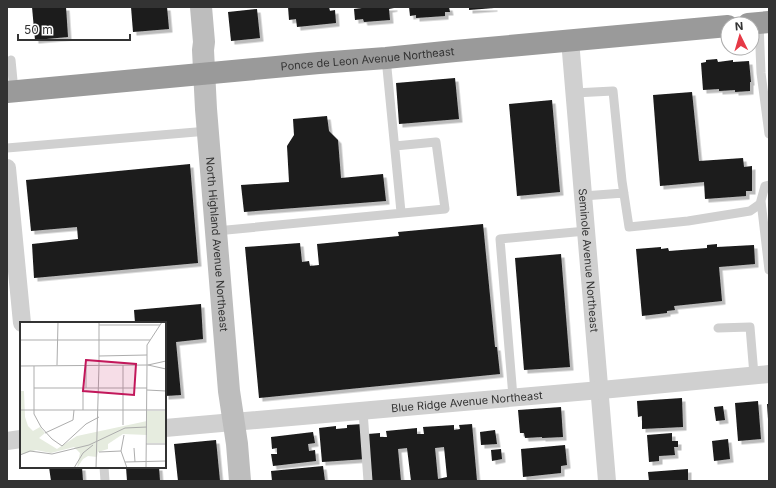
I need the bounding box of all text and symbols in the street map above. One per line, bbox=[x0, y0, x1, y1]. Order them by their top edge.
scale bar bbox=[18, 16, 130, 42]
north arrow bbox=[720, 16, 760, 56]
text: N bbox=[734, 19, 744, 33]
text: 50 m bbox=[24, 22, 53, 37]
street label: Ponce de Leon Avenue Northeast bbox=[280, 44, 455, 74]
street label: North Highland Avenue Northeast bbox=[203, 156, 231, 332]
street label: Seminole Avenue Northeast bbox=[575, 188, 602, 333]
inset map bbox=[20, 322, 166, 468]
street label: Blue Ridge Avenue Northeast bbox=[391, 388, 544, 415]

